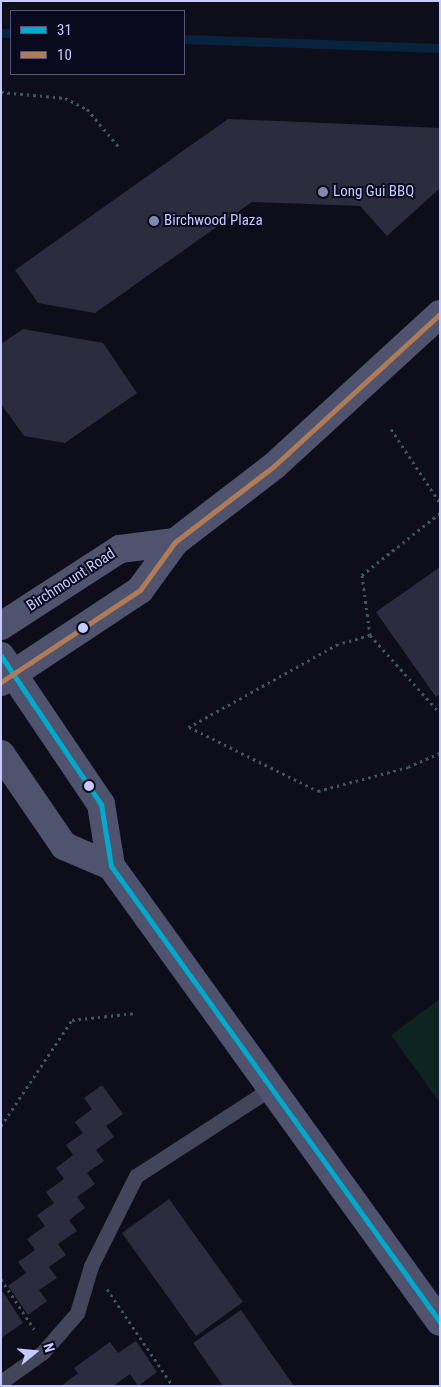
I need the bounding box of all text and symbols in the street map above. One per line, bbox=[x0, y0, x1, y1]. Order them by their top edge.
legend bbox=[10, 10, 185, 75]
text: 31 bbox=[57, 21, 72, 39]
text: 10 bbox=[57, 46, 72, 64]
place label: Long Gui BBQ bbox=[333, 183, 414, 201]
marker: Long Gui BBQ bbox=[317, 186, 329, 198]
place label: Birchwood Plaza bbox=[164, 212, 263, 230]
marker: Birchwood Plaza bbox=[148, 215, 160, 227]
street label: Birchmount Road bbox=[24, 545, 118, 615]
unlabelled marker bbox=[78, 623, 88, 633]
unlabelled marker bbox=[84, 781, 94, 791]
north arrow bbox=[10, 1327, 60, 1377]
text: N bbox=[40, 1341, 58, 1354]

